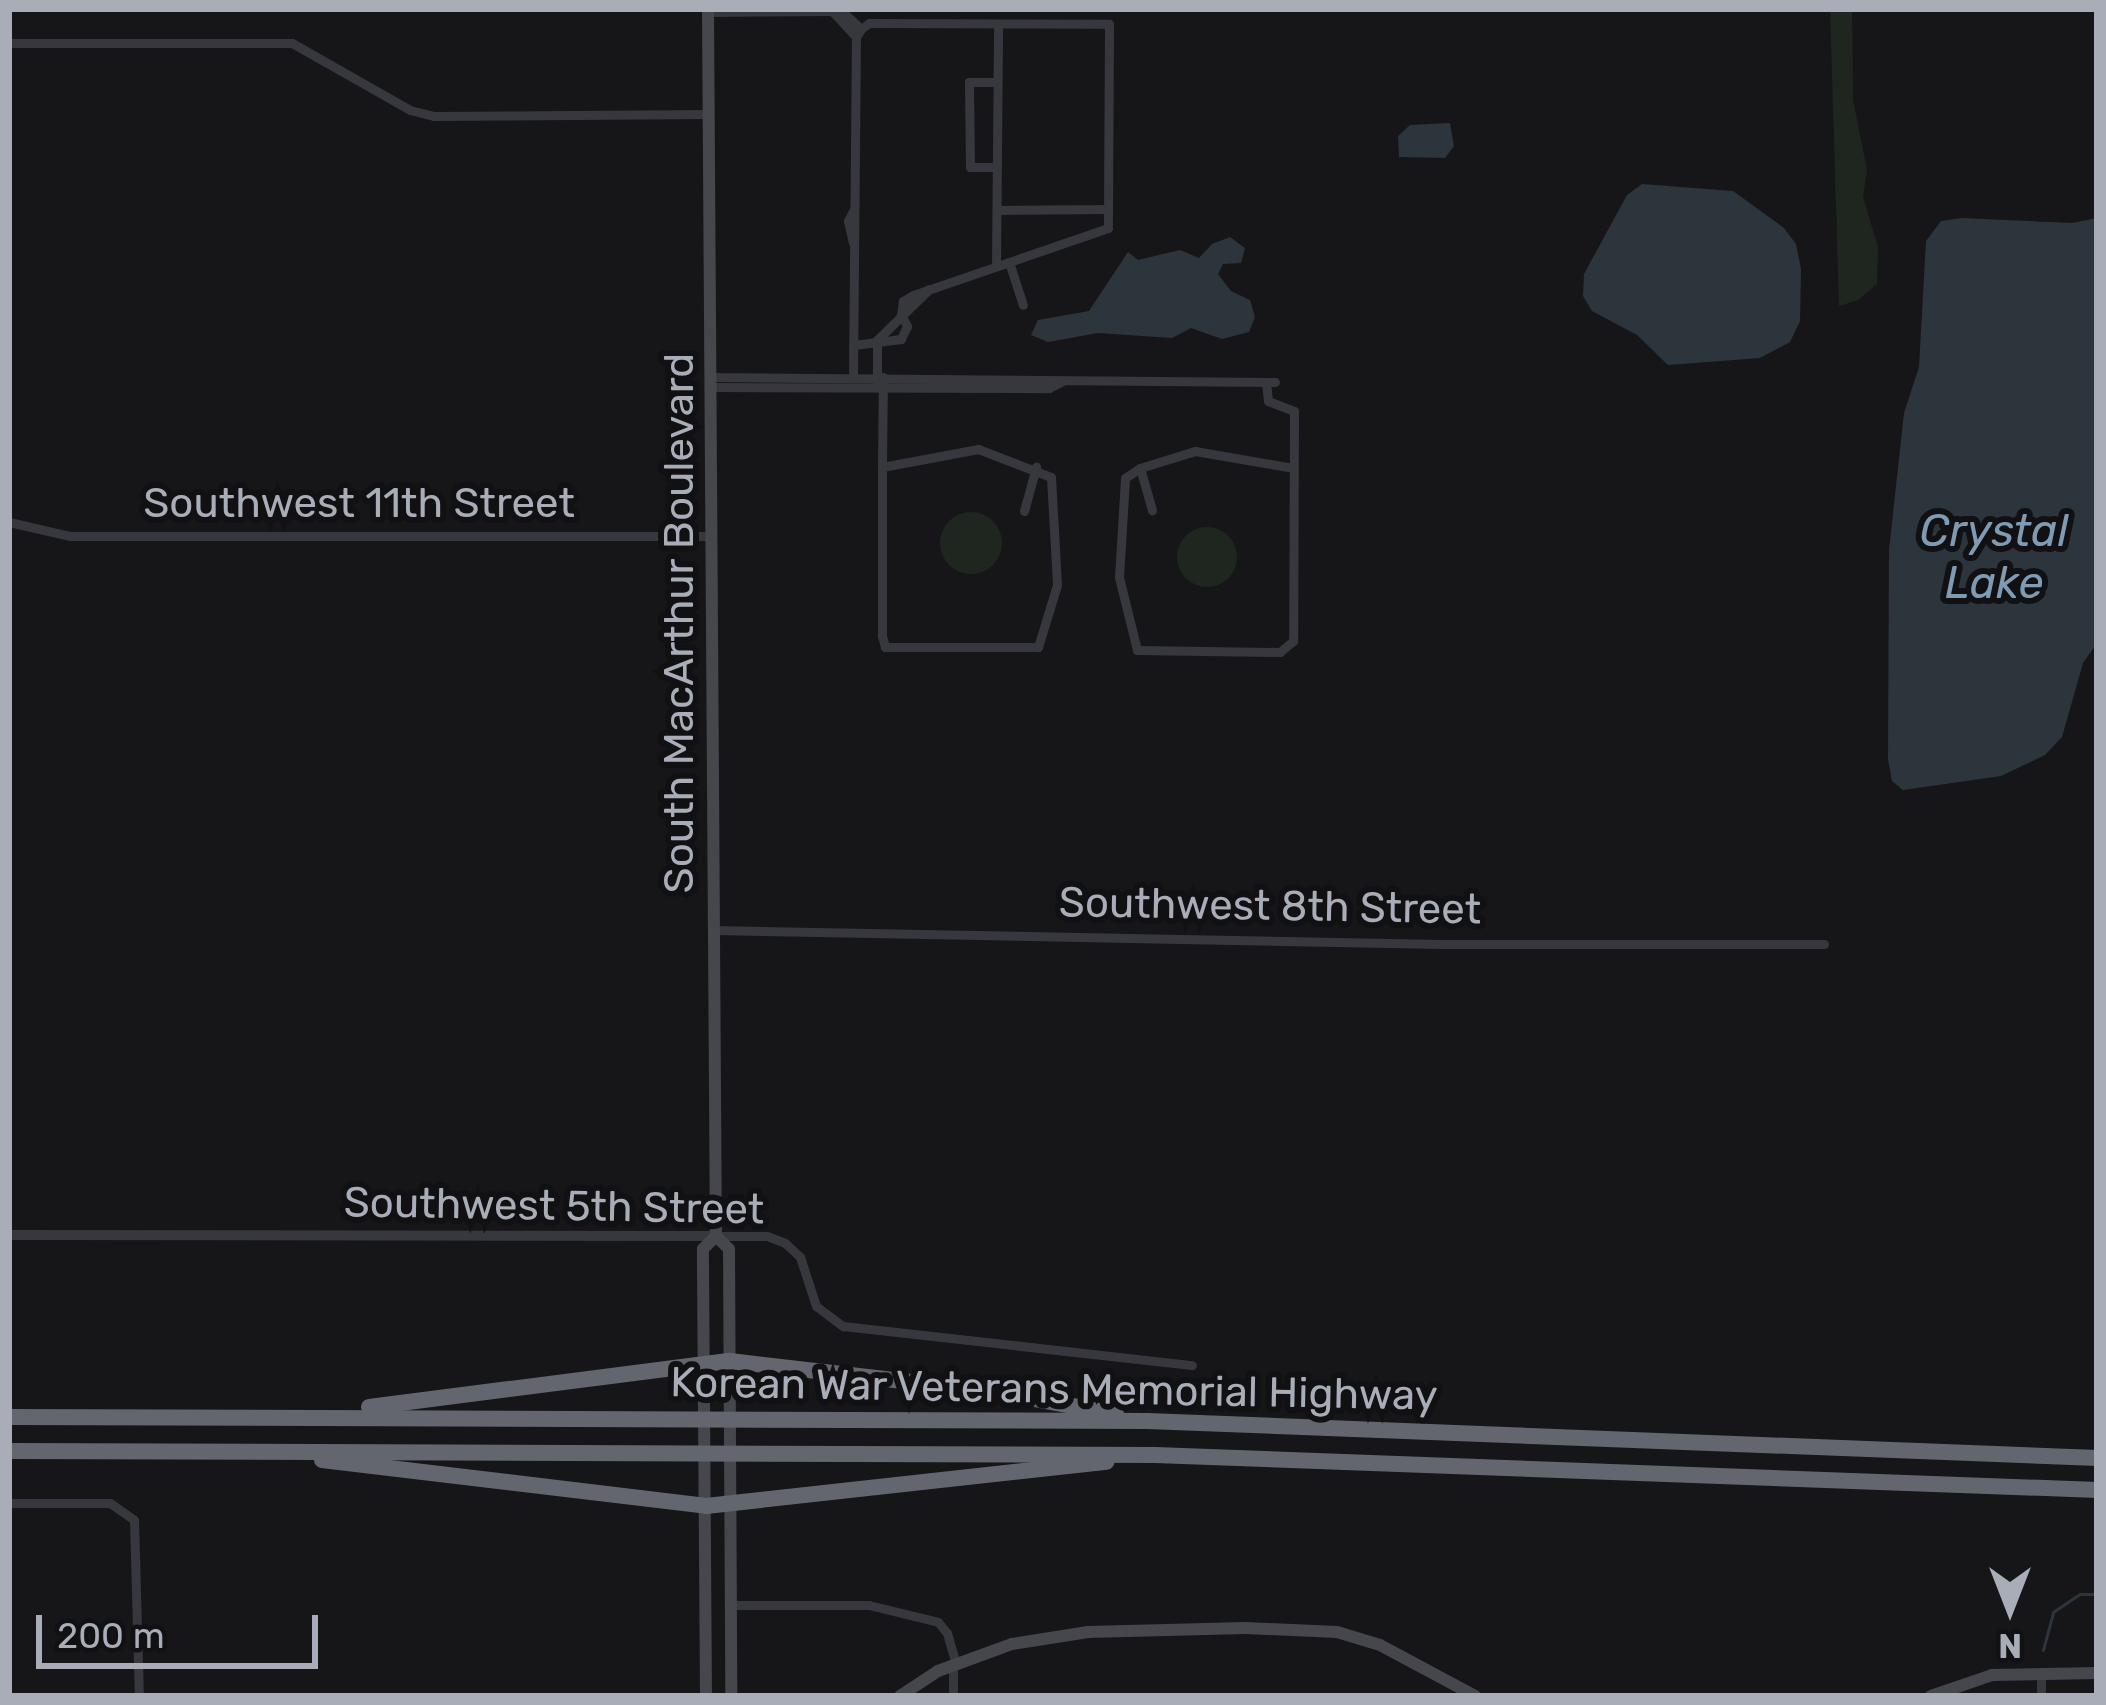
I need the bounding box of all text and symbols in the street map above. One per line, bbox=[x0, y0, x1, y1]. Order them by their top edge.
street label: South MacArthur Boulevard bbox=[654, 352, 704, 894]
street label: Southwest 11th Street bbox=[143, 478, 575, 528]
water label: Crystal Lake bbox=[1920, 504, 2068, 610]
street label: Southwest 8th Street bbox=[1058, 877, 1482, 935]
street label: Southwest 5th Street bbox=[343, 1177, 765, 1235]
street label: Korean War Veterans Memorial Highway bbox=[668, 1357, 1440, 1421]
north arrow bbox=[1950, 1549, 2070, 1669]
scale bar bbox=[42, 1591, 324, 1665]
text: 200 m bbox=[57, 1614, 165, 1657]
text: N bbox=[1998, 1626, 2022, 1665]

